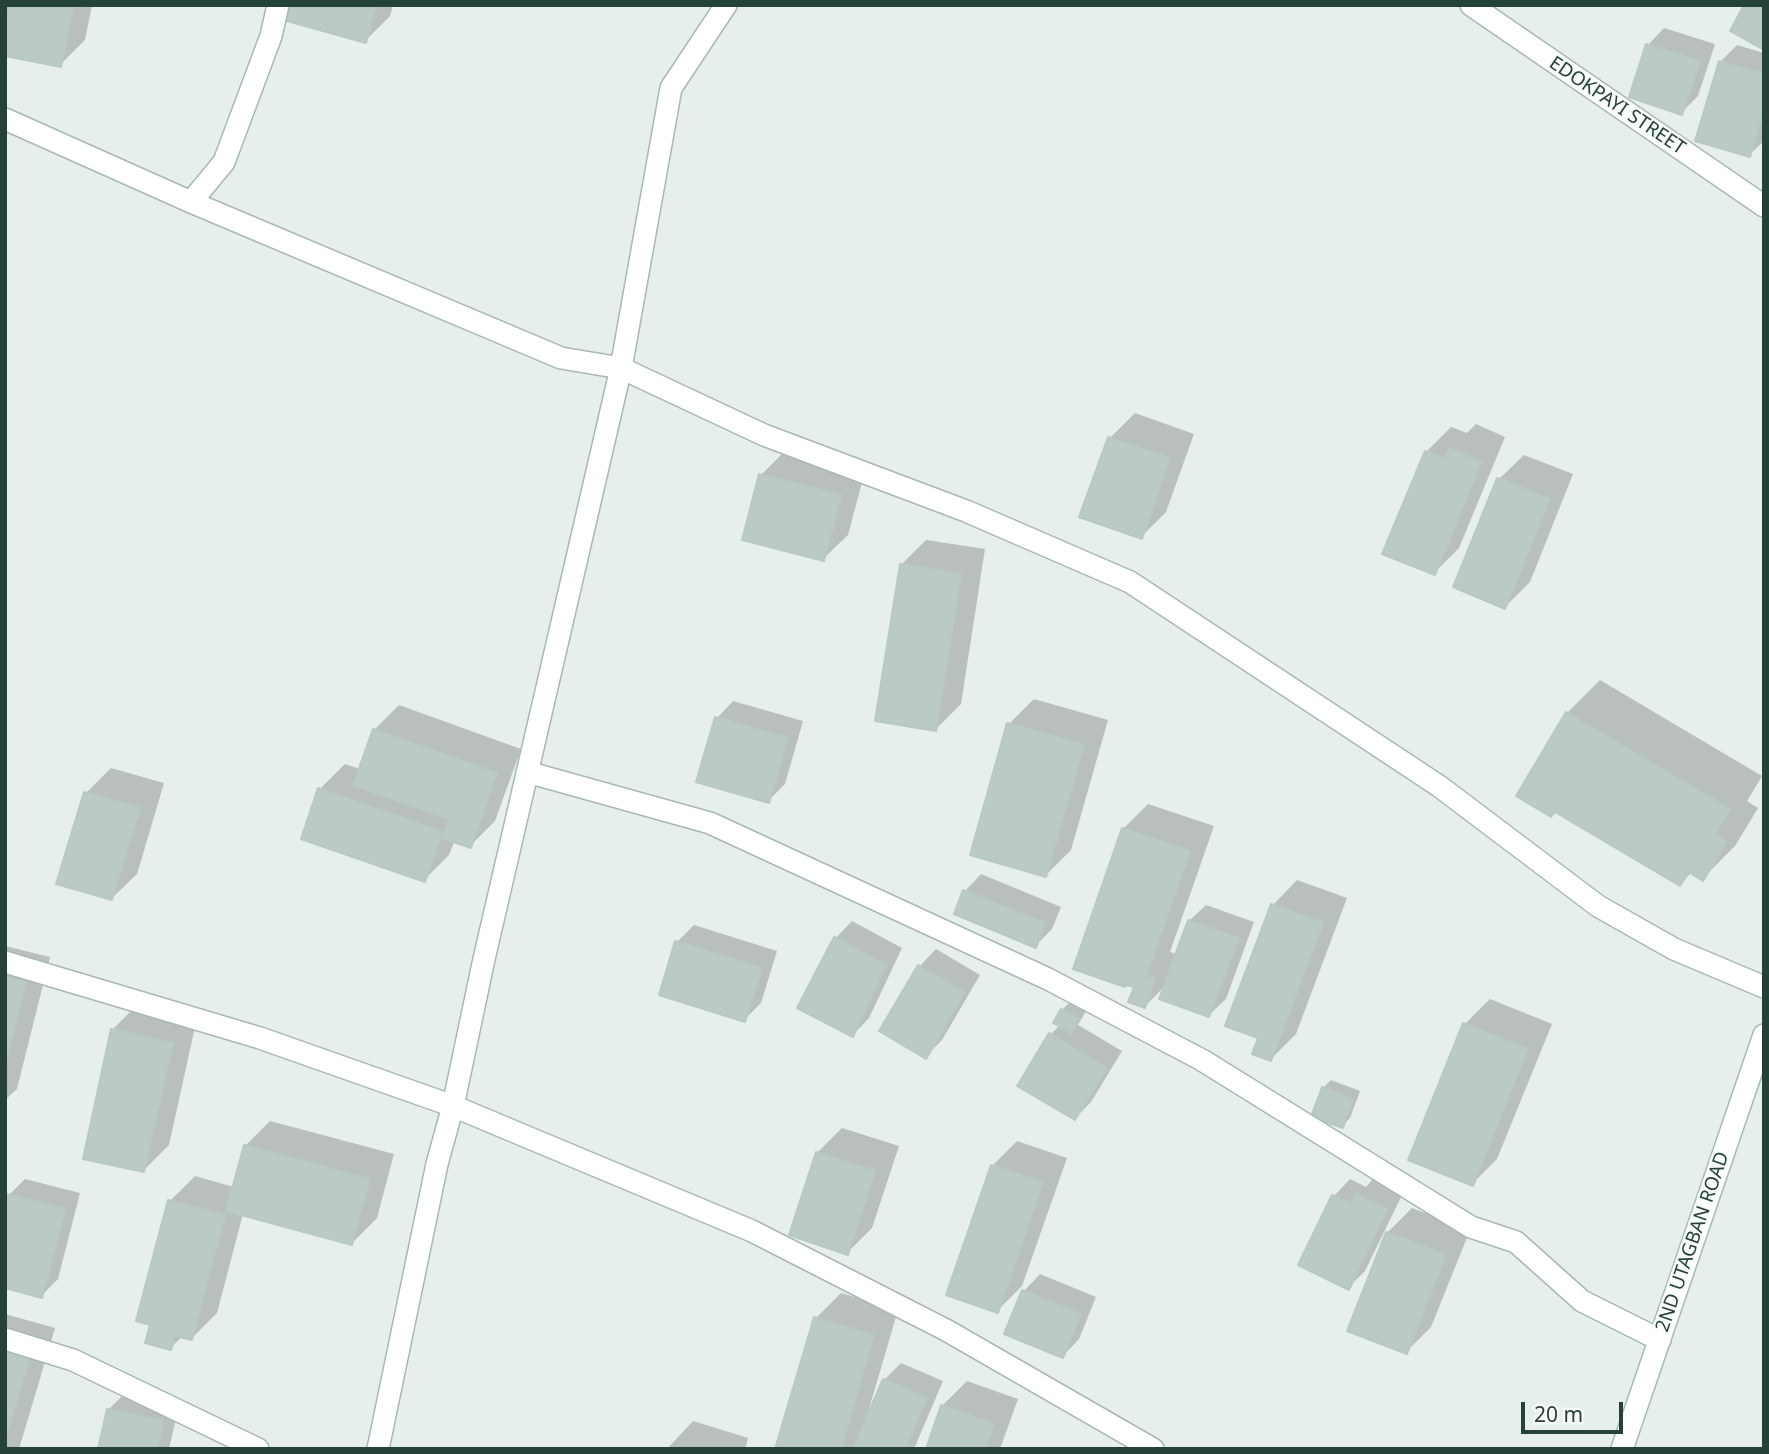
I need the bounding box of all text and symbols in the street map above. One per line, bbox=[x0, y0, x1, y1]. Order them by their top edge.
street label: EDOKPAYI STREET bbox=[1545, 52, 1689, 160]
street label: 2ND UTAGBAN ROAD bbox=[1651, 1149, 1735, 1335]
scale bar bbox=[1524, 1388, 1626, 1432]
text: 20 m bbox=[1534, 1400, 1583, 1428]

